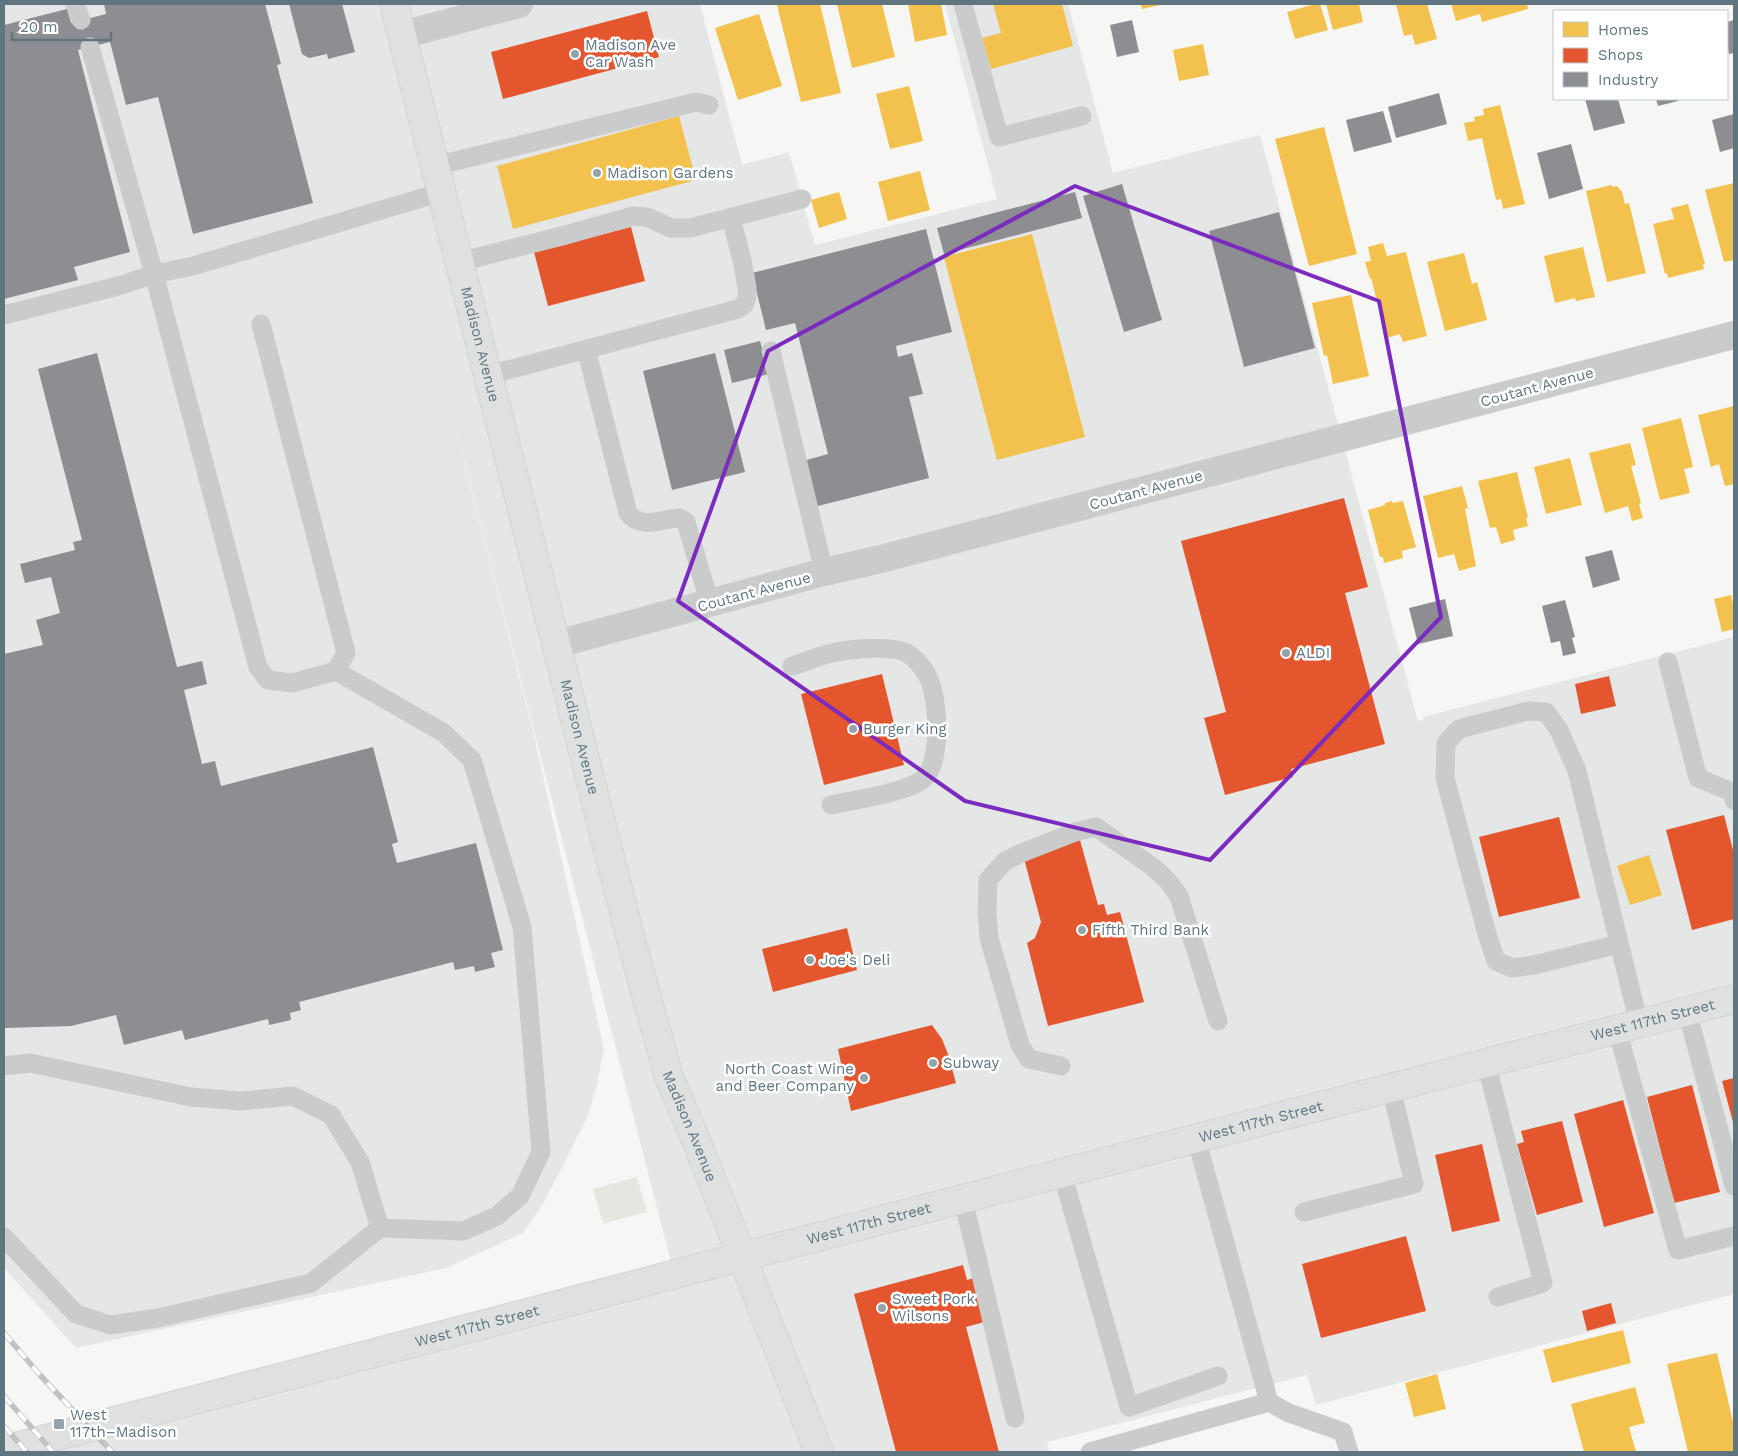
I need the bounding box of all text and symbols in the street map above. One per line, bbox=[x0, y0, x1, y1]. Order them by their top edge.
scale bar bbox=[12, 10, 111, 42]
legend bbox=[1553, 10, 1728, 100]
text: 20 m bbox=[20, 18, 58, 36]
text: Homes bbox=[1598, 21, 1649, 39]
place label: Madison Ave Car Wash bbox=[585, 36, 676, 71]
text: Shops bbox=[1598, 46, 1643, 64]
marker: Madison Ave Car Wash bbox=[569, 48, 581, 60]
text: Industry bbox=[1598, 71, 1659, 89]
place label: Madison Gardens bbox=[607, 164, 733, 182]
marker: Madison Gardens bbox=[591, 167, 603, 179]
street label: Madison Avenue bbox=[457, 285, 503, 404]
street label: Coutant Avenue bbox=[1478, 363, 1596, 411]
street label: Coutant Avenue bbox=[1087, 466, 1205, 514]
street label: Coutant Avenue bbox=[695, 568, 813, 616]
place label: ALDI bbox=[1296, 644, 1330, 662]
marker: ALDI bbox=[1280, 647, 1292, 659]
street label: Madison Avenue bbox=[556, 677, 603, 797]
place label: Burger King bbox=[863, 720, 946, 738]
marker: Burger King bbox=[847, 723, 859, 735]
place label: Fifth Third Bank bbox=[1092, 921, 1210, 939]
marker: Fifth Third Bank bbox=[1076, 924, 1088, 936]
place label: Joe's Deli bbox=[820, 951, 890, 969]
marker: Joe's Deli bbox=[804, 954, 816, 966]
street label: West 117th Street bbox=[1589, 995, 1718, 1045]
place label: Subway bbox=[943, 1054, 999, 1072]
marker: Subway bbox=[927, 1057, 939, 1069]
place label: North Coast Wine and Beer Company bbox=[715, 1060, 854, 1095]
street label: Madison Avenue bbox=[658, 1068, 721, 1184]
marker: North Coast Wine and Beer Company bbox=[858, 1072, 870, 1084]
street label: West 117th Street bbox=[1197, 1097, 1326, 1146]
street label: West 117th Street bbox=[805, 1198, 934, 1248]
place label: Sweet Pork Wilsons bbox=[892, 1290, 976, 1325]
street label: West 117th Street bbox=[413, 1301, 542, 1351]
marker: Sweet Pork Wilsons bbox=[876, 1302, 888, 1314]
place label: West 117th–Madison bbox=[70, 1406, 176, 1441]
marker: West 117th–Madison bbox=[52, 1417, 66, 1431]

